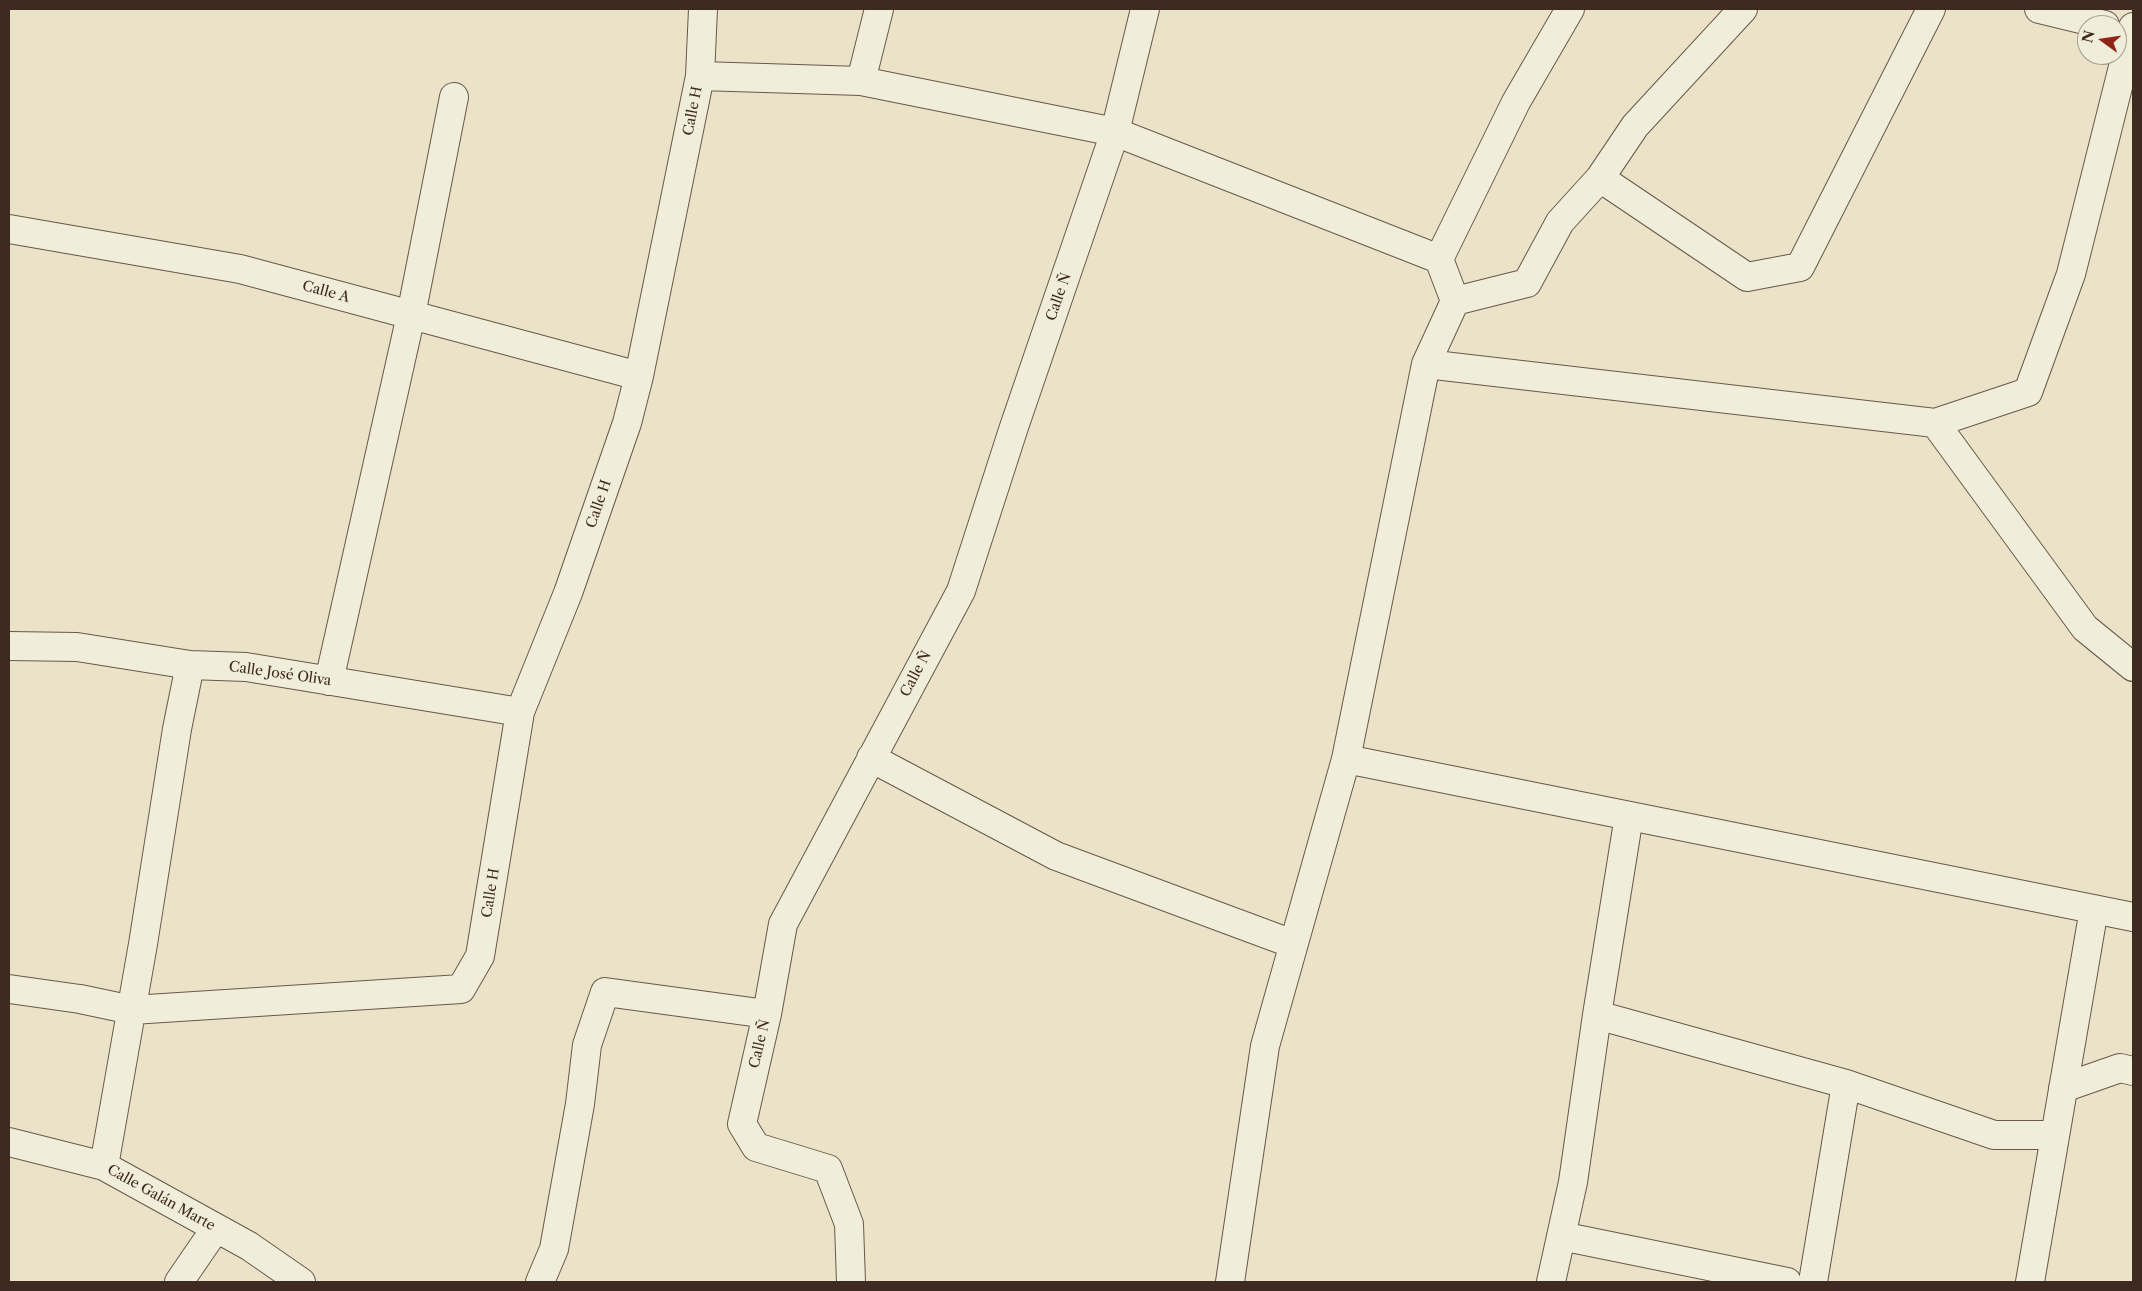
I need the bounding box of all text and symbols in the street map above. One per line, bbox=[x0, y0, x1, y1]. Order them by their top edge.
north arrow bbox=[2077, 15, 2127, 65]
text: N bbox=[2078, 29, 2099, 45]
street label: Calle H bbox=[680, 85, 706, 137]
street label: Calle Ñ bbox=[1043, 271, 1075, 323]
street label: Calle A bbox=[300, 278, 352, 306]
street label: Calle H bbox=[583, 478, 615, 530]
street label: Calle Ñ bbox=[897, 648, 935, 700]
street label: Calle José Oliva bbox=[228, 658, 332, 690]
street label: Calle H bbox=[479, 867, 503, 919]
street label: Calle Ñ bbox=[746, 1018, 774, 1070]
street label: Calle Galán Marte bbox=[104, 1161, 218, 1235]

